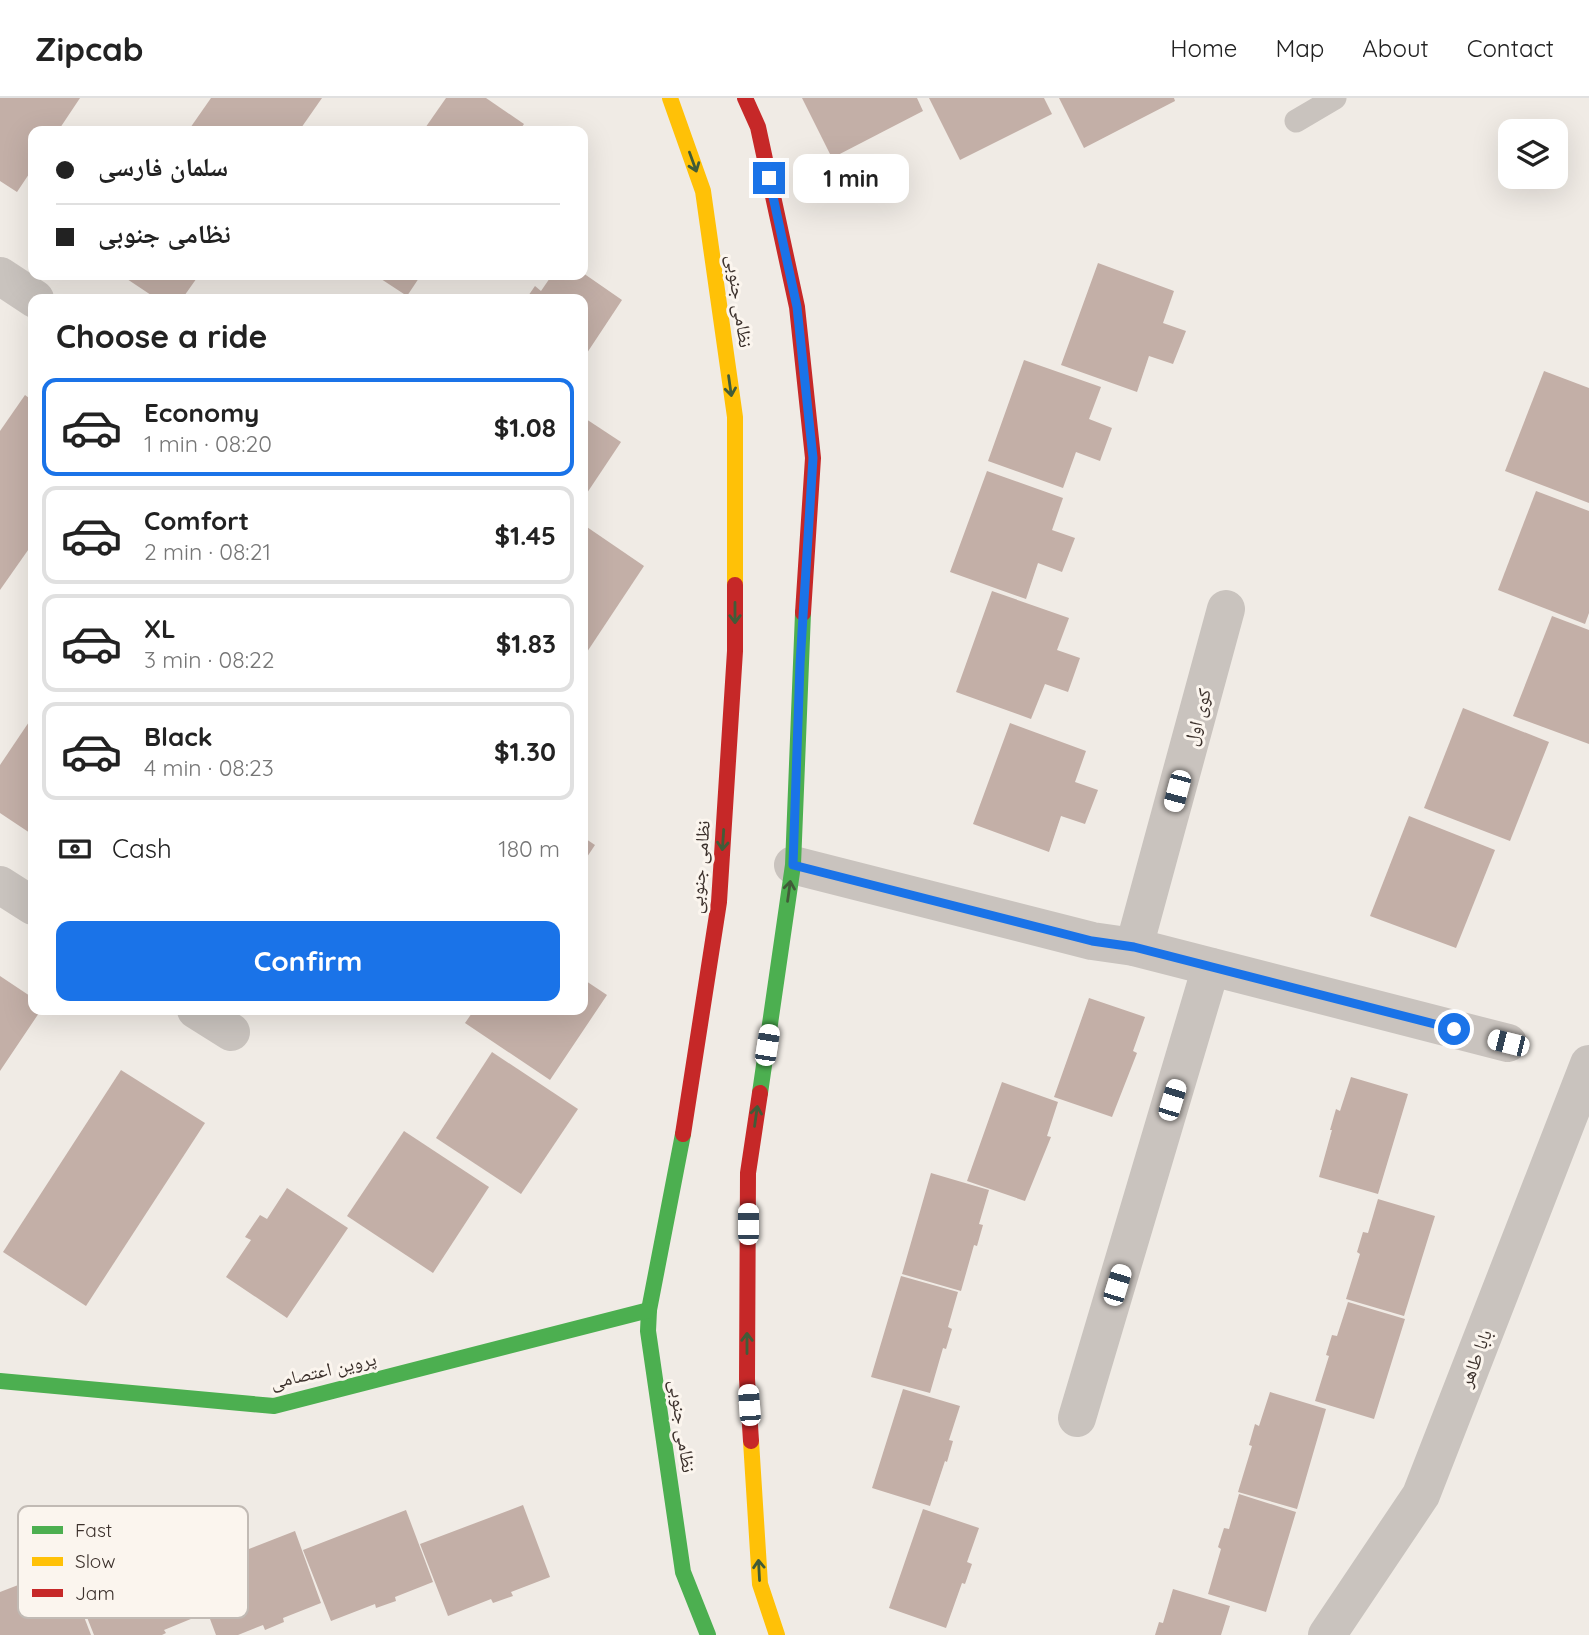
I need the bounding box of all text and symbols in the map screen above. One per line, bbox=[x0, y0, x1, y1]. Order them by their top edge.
text: Zipcab bbox=[35, 28, 144, 69]
text: Home bbox=[1170, 33, 1237, 63]
text: Map bbox=[1275, 33, 1324, 63]
text: About bbox=[1362, 33, 1429, 63]
text: Contact bbox=[1467, 33, 1554, 63]
map controls bbox=[1498, 119, 1568, 189]
button: layers bbox=[1498, 119, 1568, 189]
text: سلمان فارسی bbox=[98, 150, 228, 183]
one-way arrow bbox=[688, 151, 700, 173]
callout: 1 min bbox=[794, 154, 909, 202]
route end bbox=[753, 162, 785, 194]
text: 1 min bbox=[823, 164, 879, 193]
text: نظامی جنوبی bbox=[98, 217, 231, 250]
street label: نظامی جنوبی bbox=[722, 253, 758, 349]
text: Choose a ride bbox=[56, 316, 268, 356]
one-way arrow bbox=[724, 374, 737, 397]
icon: car bbox=[60, 396, 123, 459]
text: Economy bbox=[144, 396, 259, 429]
text: $1.08 bbox=[494, 411, 556, 444]
text: 1 min · 08:20 bbox=[144, 429, 272, 458]
icon: car bbox=[60, 504, 123, 567]
text: Comfort bbox=[144, 504, 249, 537]
text: $1.45 bbox=[494, 519, 556, 552]
text: 2 min · 08:21 bbox=[144, 537, 271, 566]
one-way arrow bbox=[728, 602, 742, 625]
icon: car bbox=[60, 612, 123, 675]
text: XL bbox=[144, 612, 176, 645]
text: $1.83 bbox=[496, 627, 556, 660]
text: 3 min · 08:22 bbox=[144, 645, 274, 674]
street label: کوی اول bbox=[1178, 686, 1216, 748]
icon: car bbox=[60, 720, 123, 783]
text: Black bbox=[144, 720, 213, 753]
text: $1.30 bbox=[494, 735, 556, 768]
text: 4 min · 08:23 bbox=[144, 753, 274, 782]
car bbox=[1162, 768, 1193, 814]
street label: نظامی جنوبی bbox=[683, 819, 715, 915]
one-way arrow bbox=[716, 829, 729, 851]
icon: cash bbox=[56, 830, 94, 868]
text: Cash bbox=[112, 832, 172, 865]
text: 180 m bbox=[498, 834, 560, 863]
one-way arrow bbox=[783, 880, 796, 902]
button: Confirm bbox=[56, 921, 560, 1001]
route start bbox=[1438, 1013, 1470, 1045]
car bbox=[754, 1023, 781, 1067]
car bbox=[1486, 1028, 1531, 1058]
car bbox=[1156, 1077, 1189, 1123]
one-way arrow bbox=[750, 1105, 763, 1128]
car bbox=[738, 1203, 759, 1245]
car bbox=[1101, 1262, 1134, 1308]
street label: بابا طاهر bbox=[1453, 1326, 1497, 1391]
one-way arrow bbox=[740, 1331, 754, 1354]
street label: پروین اعتصامی bbox=[268, 1346, 378, 1394]
street label: نظامی جنوبی bbox=[665, 1378, 701, 1474]
car bbox=[738, 1383, 761, 1427]
legend bbox=[18, 1506, 248, 1618]
text: Fast bbox=[75, 1518, 112, 1542]
text: Slow bbox=[75, 1549, 116, 1573]
one-way arrow bbox=[752, 1559, 765, 1581]
text: Jam bbox=[75, 1581, 115, 1605]

